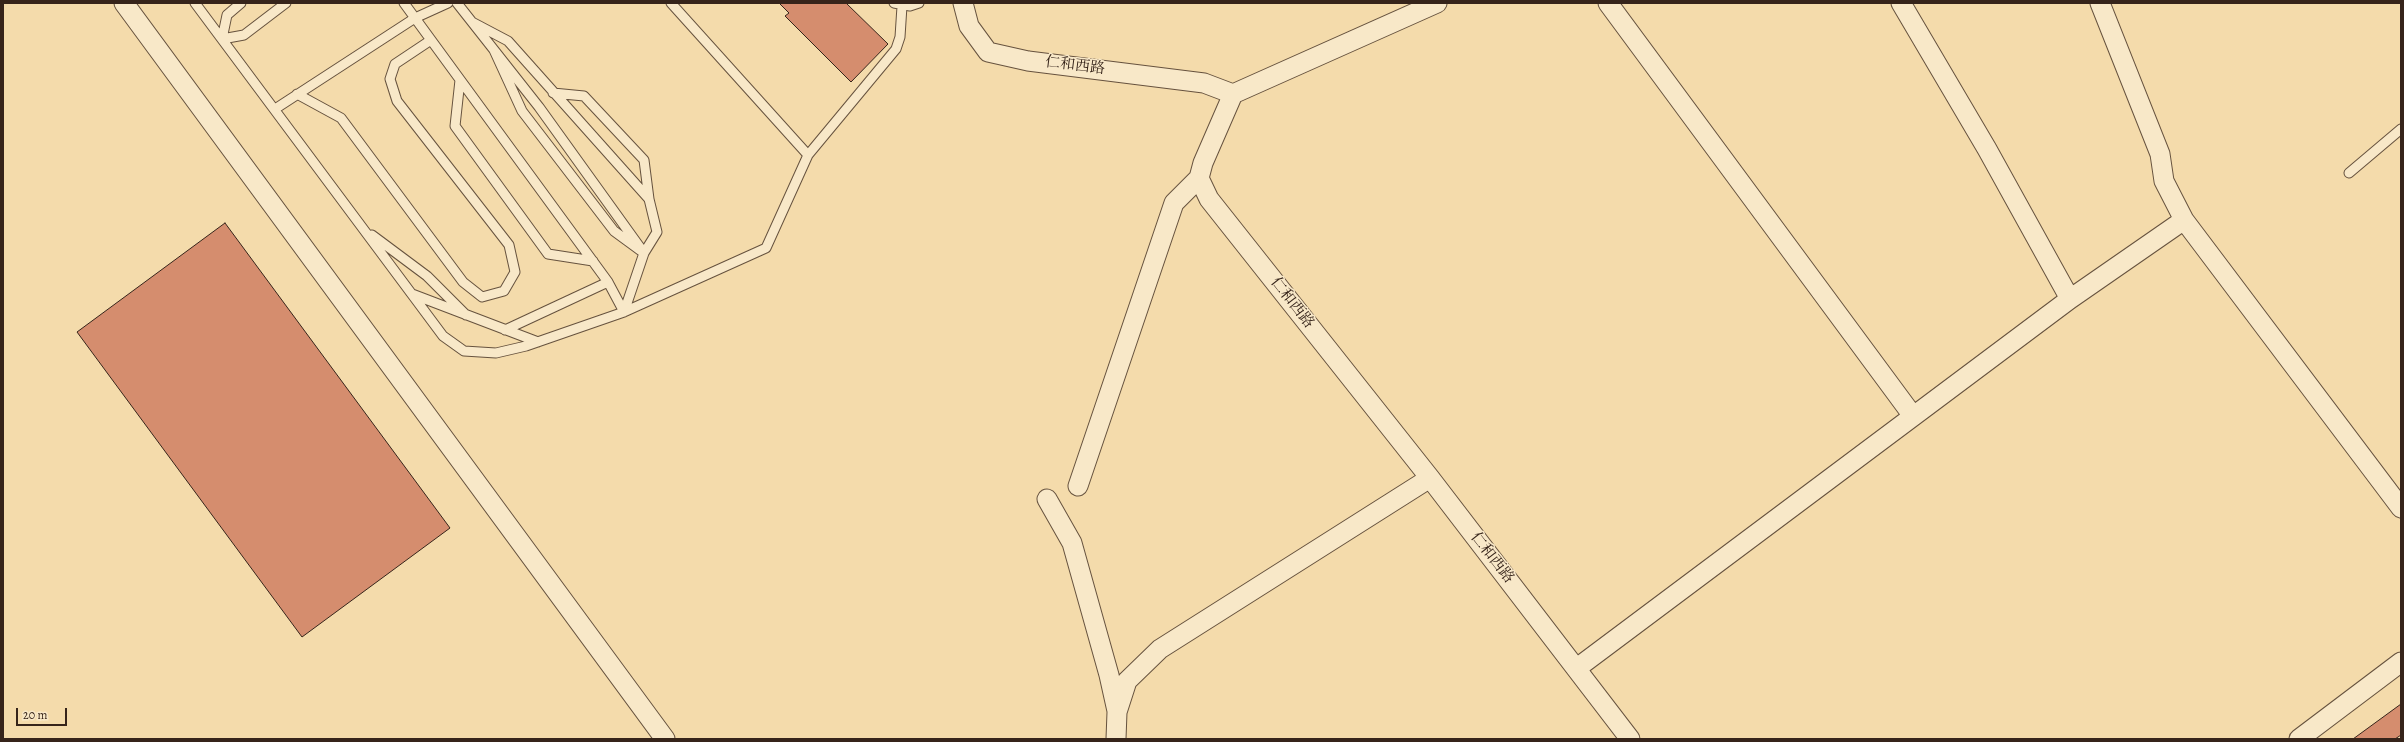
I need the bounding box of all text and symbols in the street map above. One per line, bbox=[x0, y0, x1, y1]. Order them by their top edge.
street label: 仁和西路 bbox=[1044, 53, 1106, 79]
street label: 仁和西路 bbox=[1266, 274, 1318, 332]
street label: 仁和西路 bbox=[1466, 529, 1518, 587]
scale bar bbox=[18, 700, 69, 726]
text: 20 m bbox=[23, 707, 47, 723]

